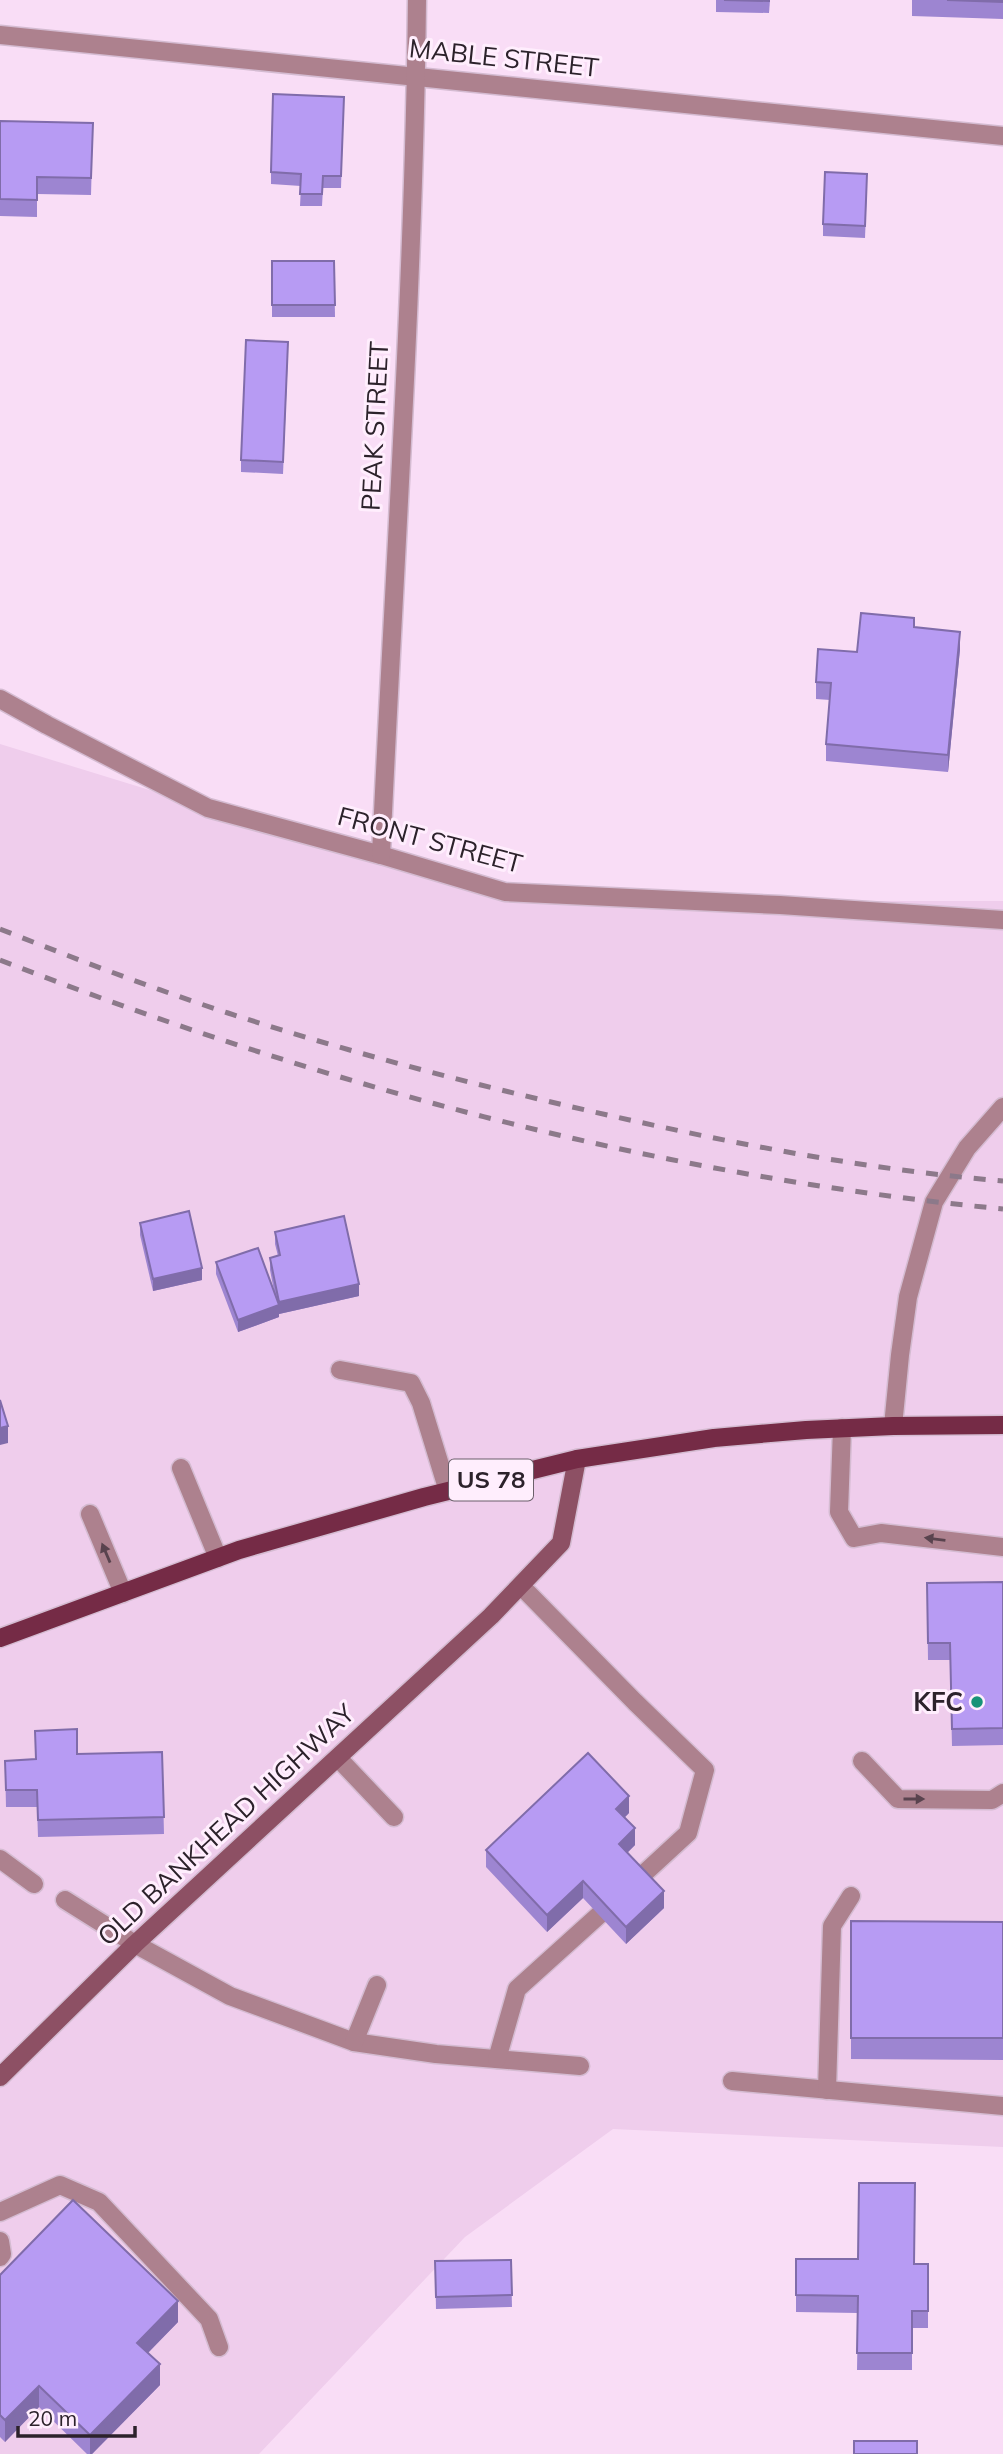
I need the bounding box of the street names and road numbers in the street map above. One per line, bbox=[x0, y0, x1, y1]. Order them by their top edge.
street label: MABLE STREET bbox=[407, 31, 601, 84]
street label: PEAK STREET bbox=[354, 340, 395, 512]
street label: FRONT STREET bbox=[334, 799, 526, 880]
road number: US 78 bbox=[449, 1460, 533, 1500]
street label: OLD BANKHEAD HIGHWAY bbox=[90, 1696, 362, 1952]

